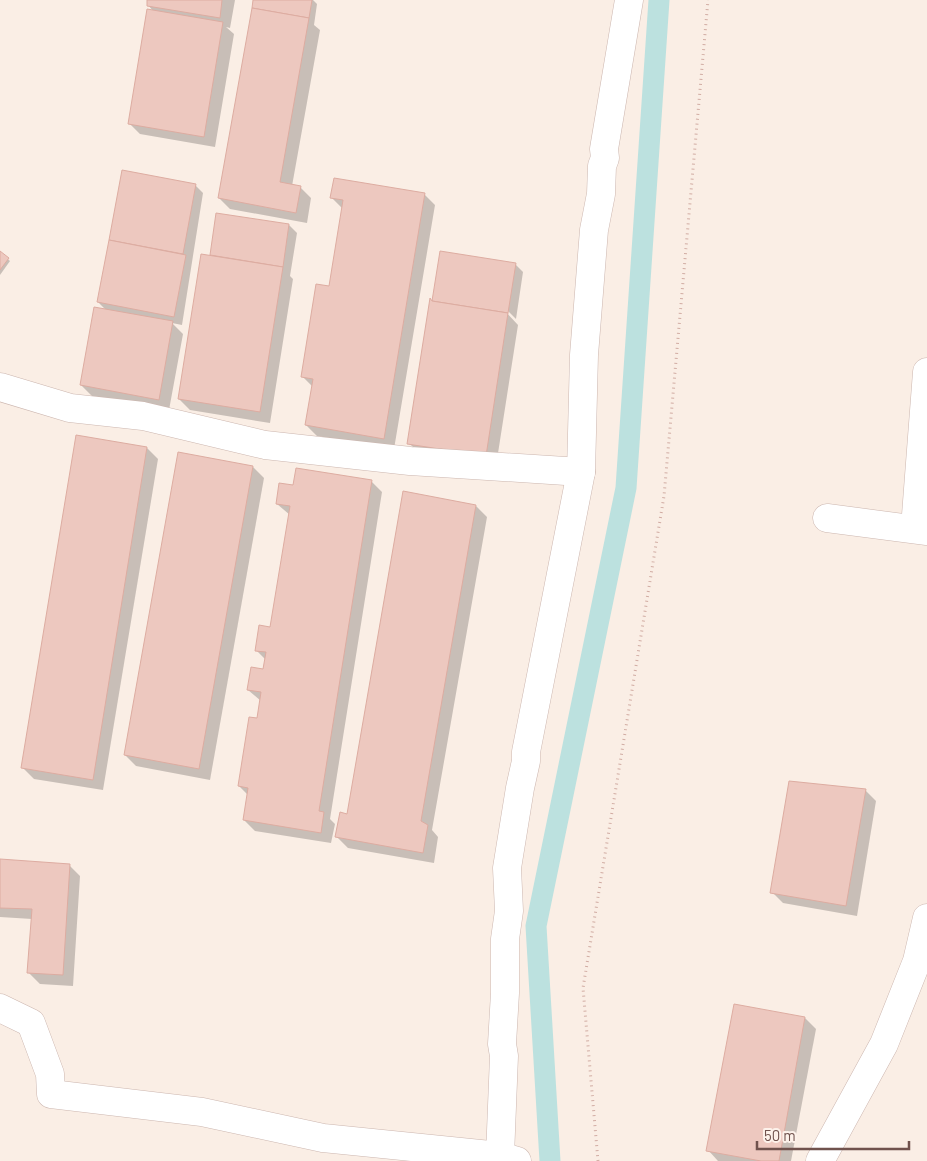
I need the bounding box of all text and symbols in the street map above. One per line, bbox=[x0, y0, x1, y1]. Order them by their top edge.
scale bar bbox=[757, 1118, 910, 1150]
text: 50 m bbox=[764, 1126, 796, 1144]

